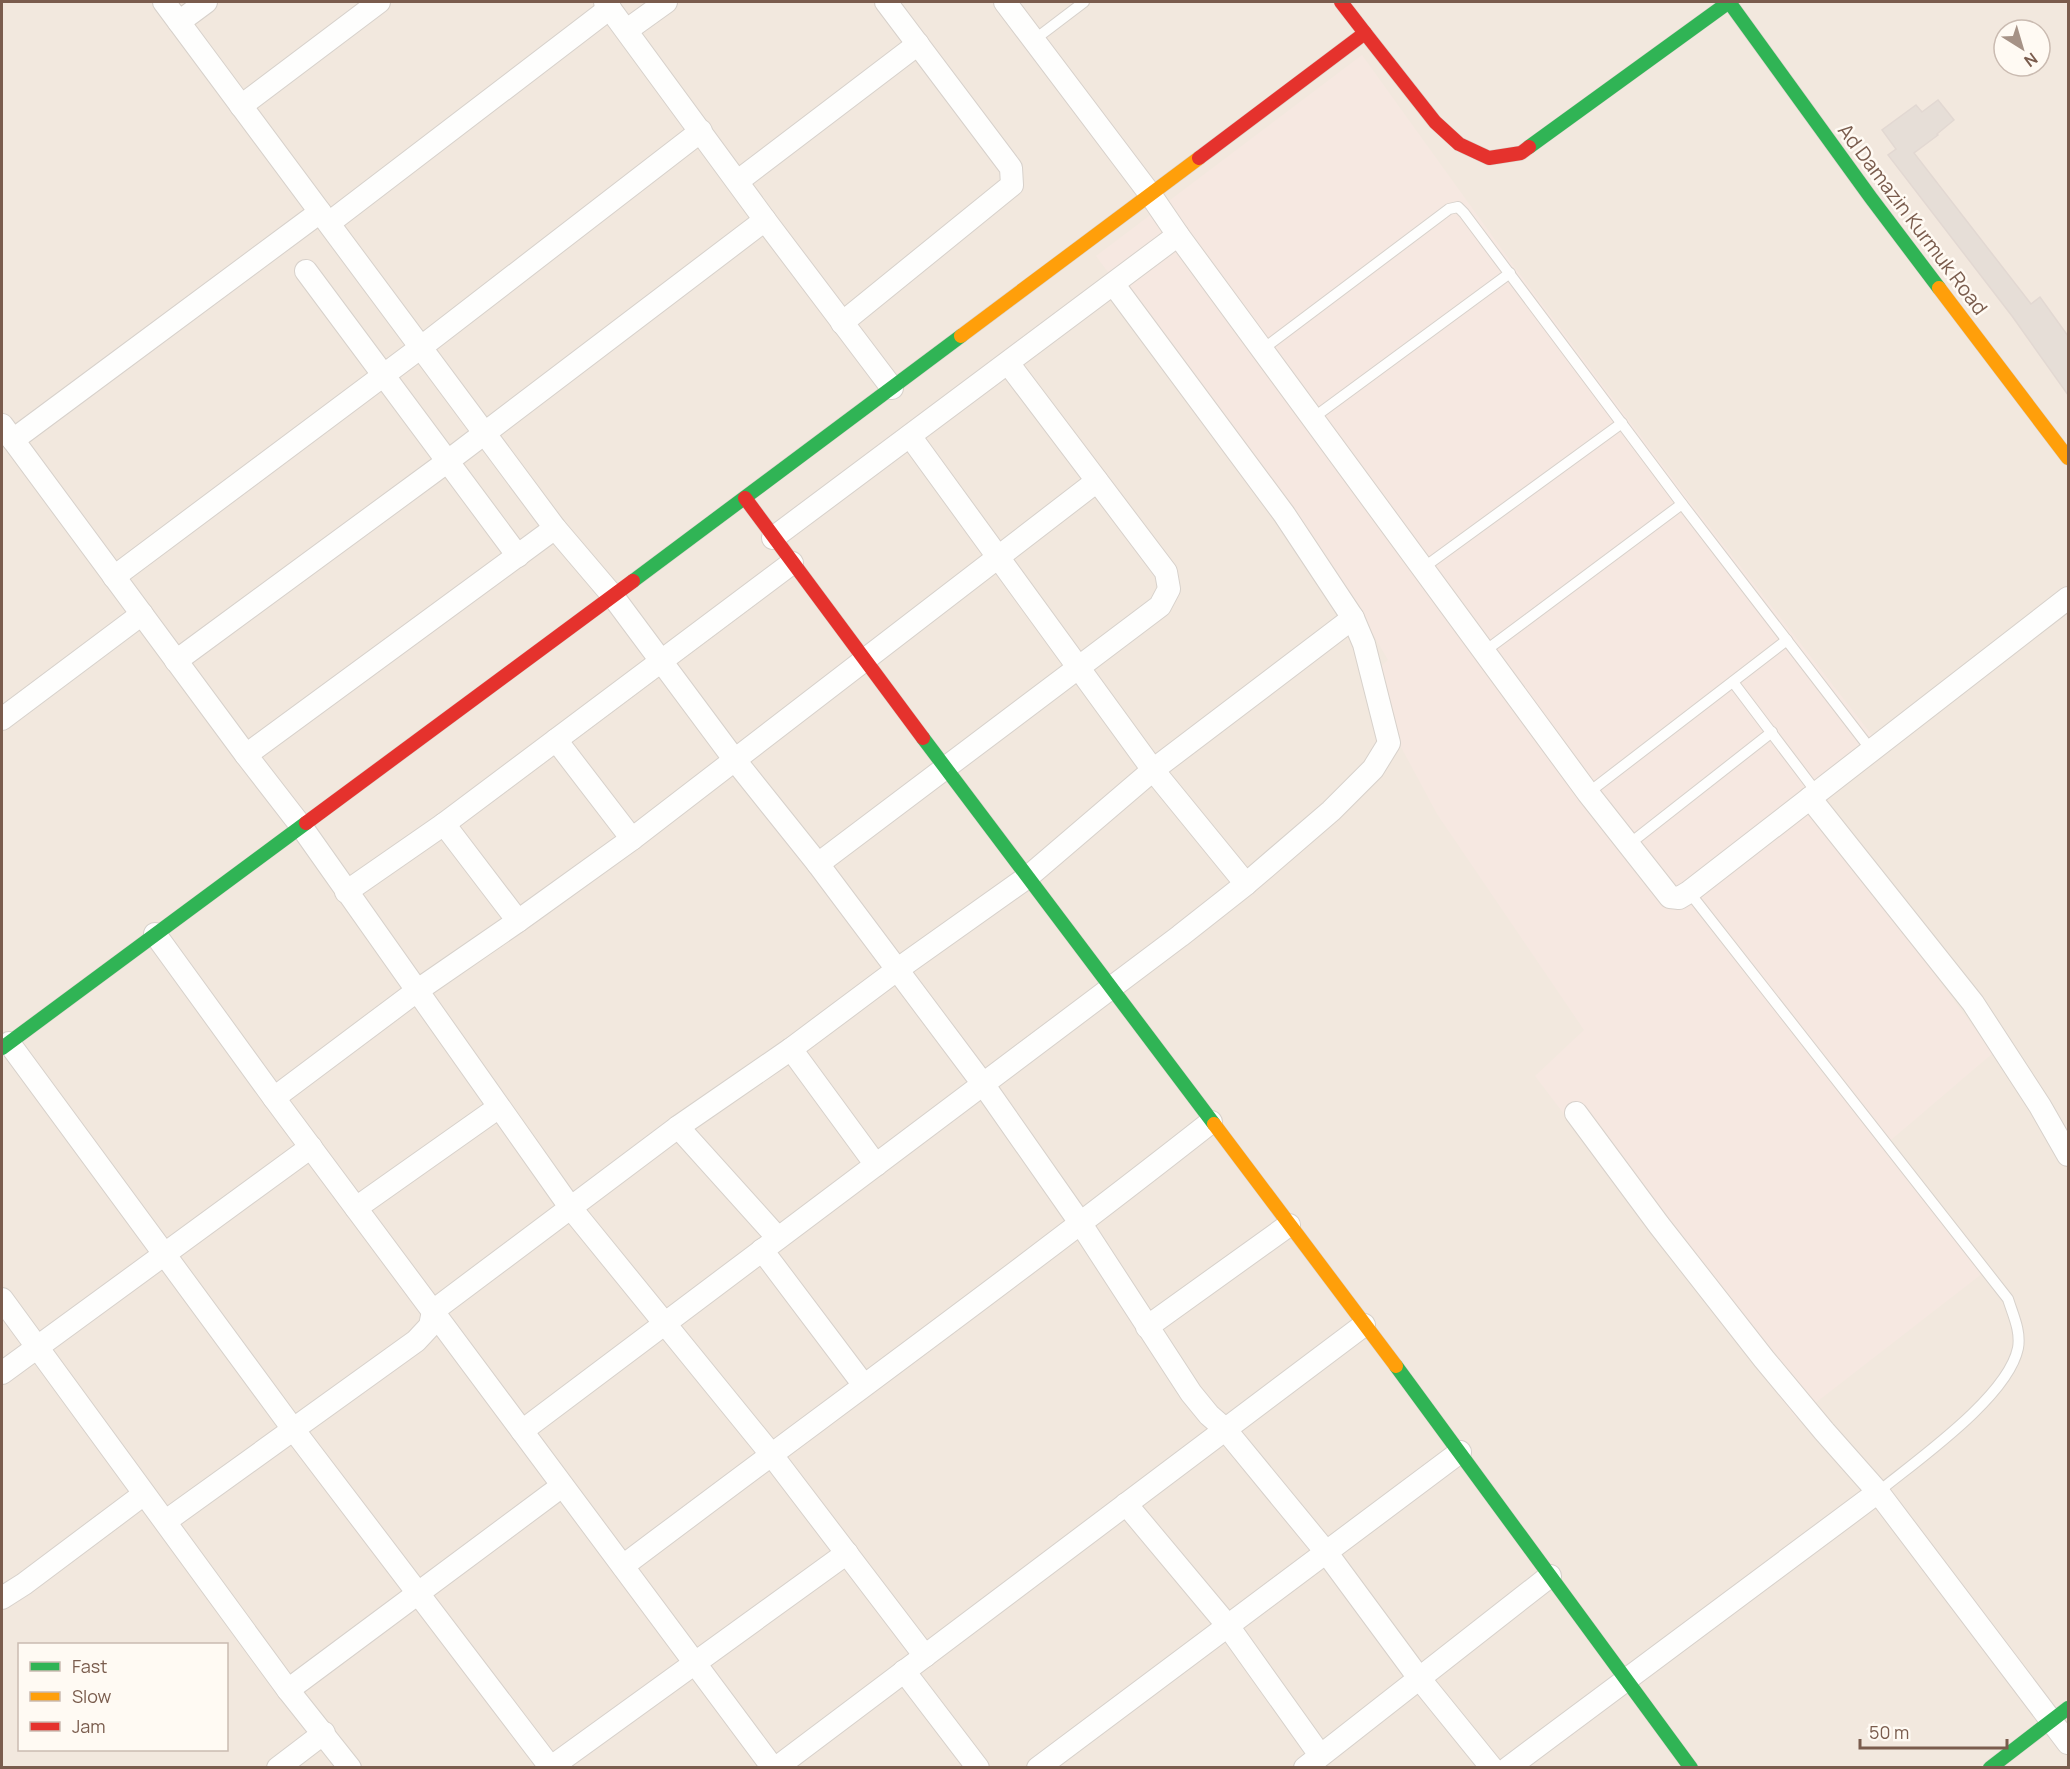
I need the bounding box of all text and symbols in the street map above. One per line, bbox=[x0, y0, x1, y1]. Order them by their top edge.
north arrow bbox=[1992, 18, 2052, 78]
text: N bbox=[2020, 48, 2042, 72]
street label: Ad Damazin Kurmuk Road bbox=[1832, 118, 1994, 320]
legend bbox=[18, 1643, 228, 1751]
text: Fast bbox=[72, 1654, 107, 1678]
text: Slow bbox=[72, 1684, 112, 1708]
scale bar bbox=[1860, 1712, 2007, 1750]
text: Jam bbox=[72, 1714, 106, 1738]
text: 50 m bbox=[1869, 1720, 1909, 1744]

